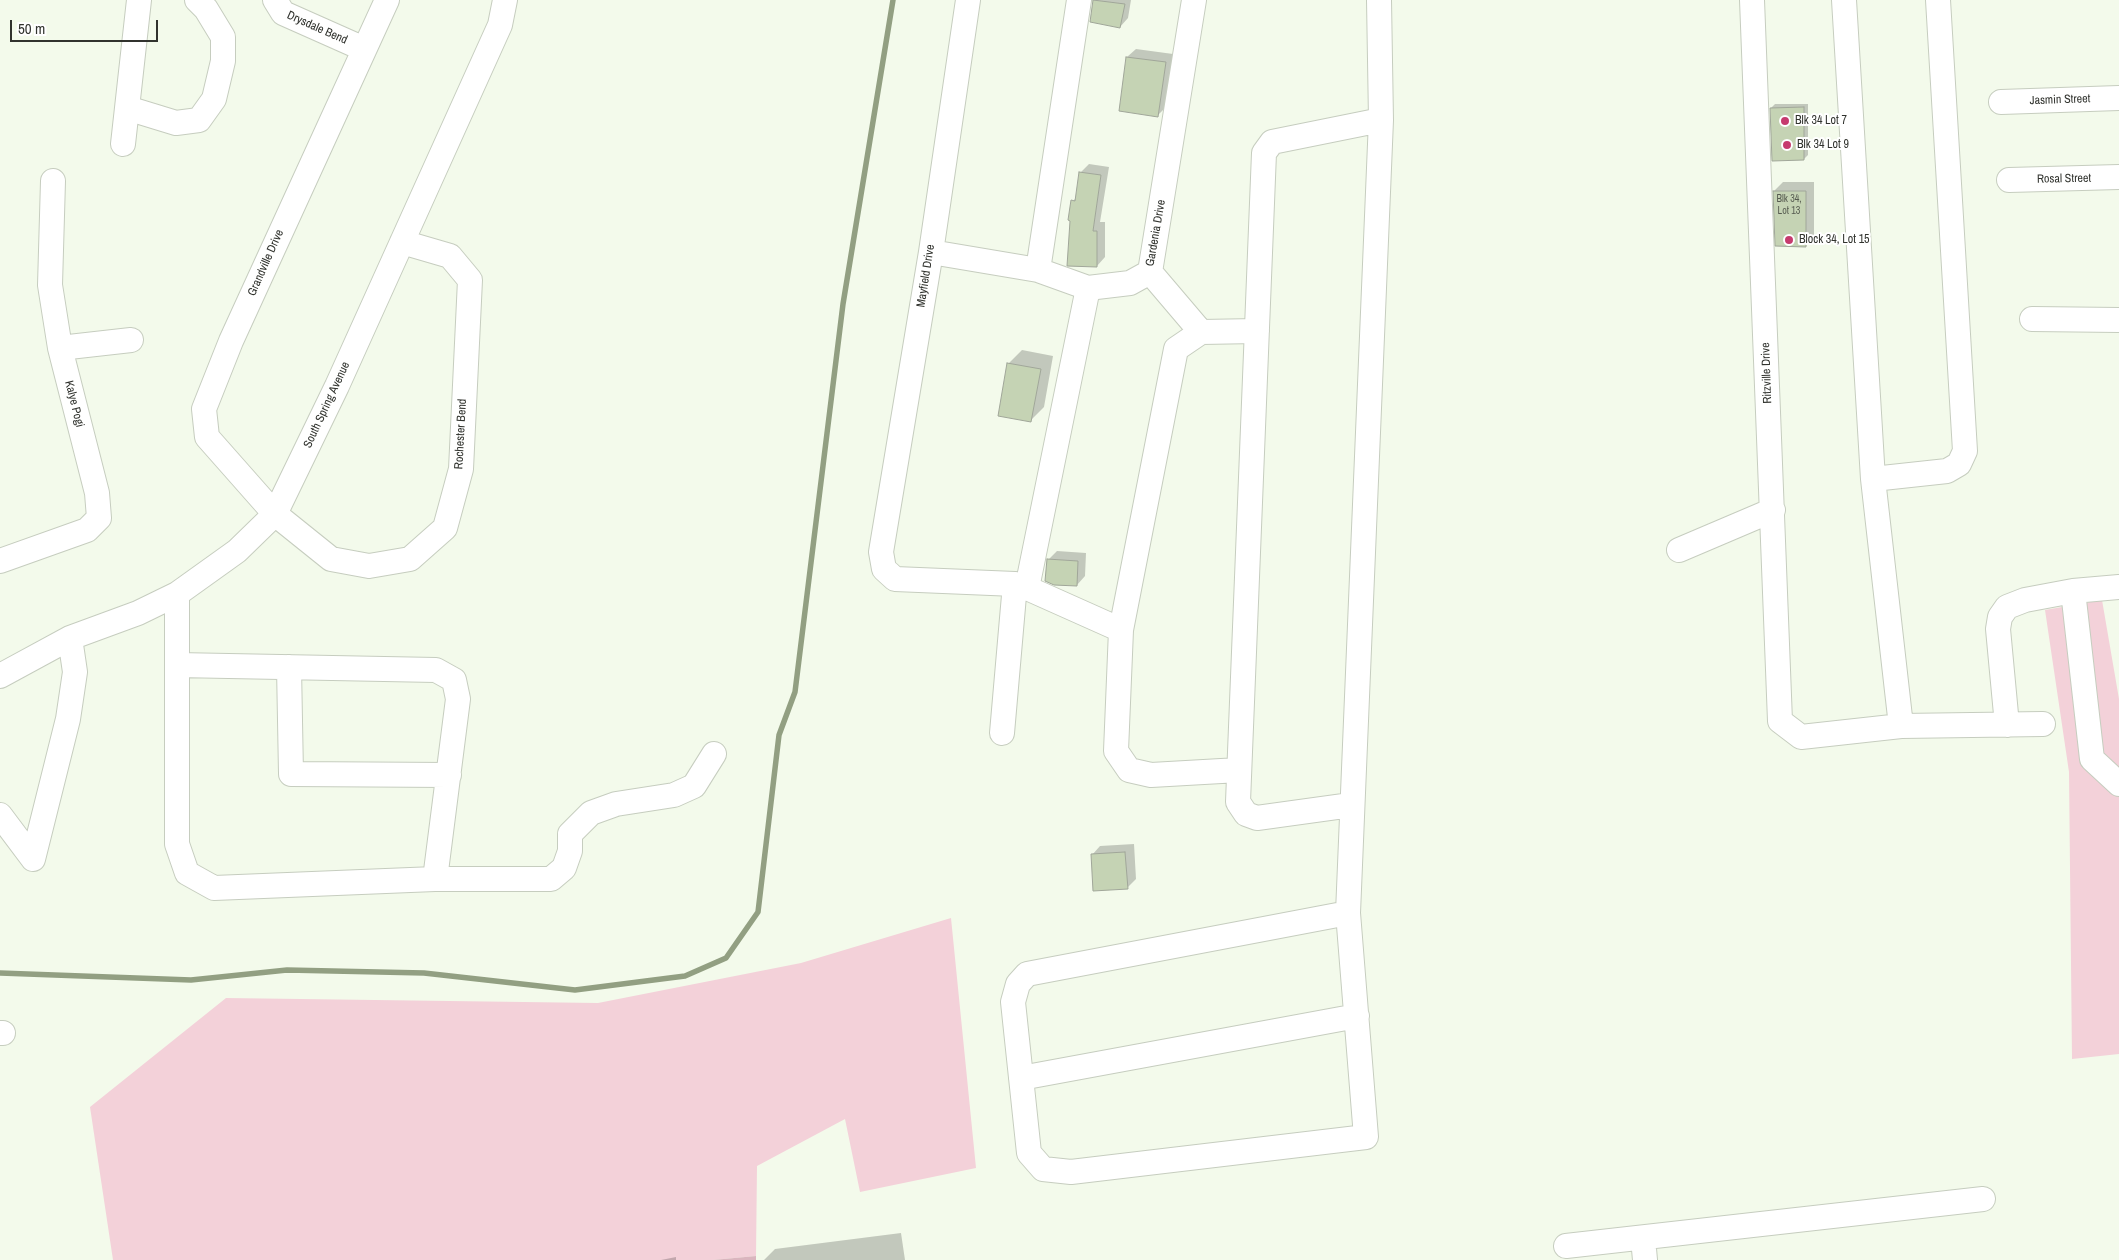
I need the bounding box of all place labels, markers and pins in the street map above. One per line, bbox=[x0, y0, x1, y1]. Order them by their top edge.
place label: Blk 34 Lot 7 bbox=[1795, 114, 1847, 128]
marker: Blk 34 Lot 7 bbox=[1779, 115, 1791, 127]
place label: Blk 34 Lot 9 bbox=[1797, 138, 1849, 152]
marker: Blk 34 Lot 9 bbox=[1781, 139, 1793, 151]
place label: Block 34, Lot 15 bbox=[1799, 233, 1870, 247]
marker: Block 34, Lot 15 bbox=[1783, 234, 1795, 246]

